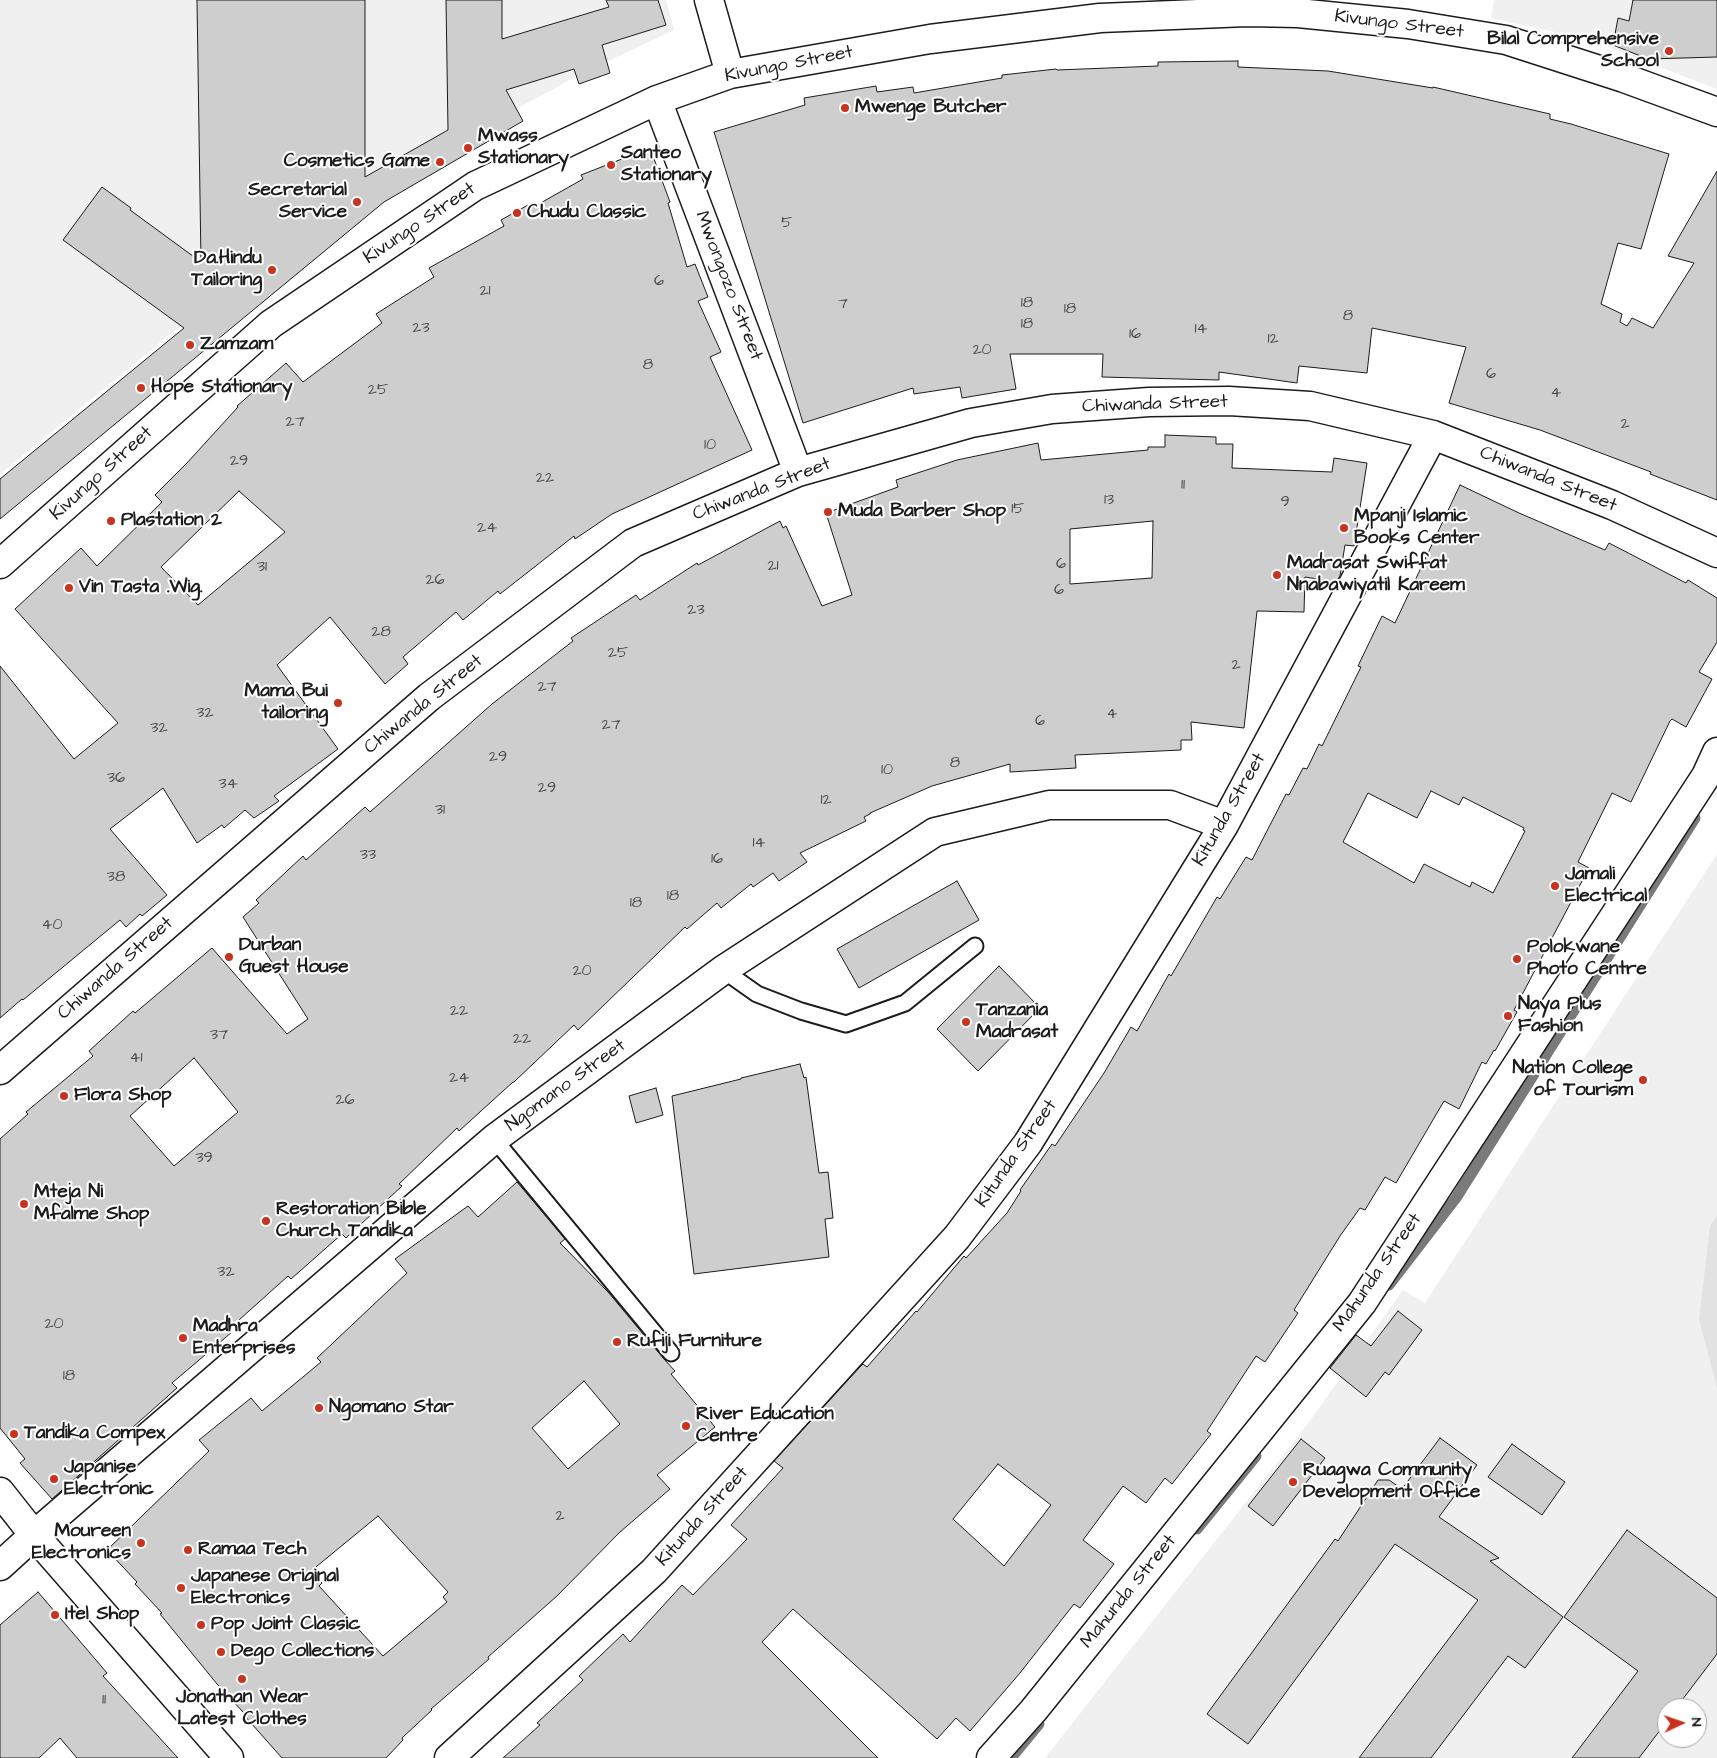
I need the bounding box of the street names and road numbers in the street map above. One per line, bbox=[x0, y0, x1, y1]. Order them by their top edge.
street label: Kivungo Street bbox=[1333, 6, 1465, 44]
street label: Kivungo Street bbox=[723, 41, 855, 89]
street label: Kivungo Street bbox=[360, 178, 480, 270]
street label: Mwongozo Street bbox=[689, 208, 767, 364]
street label: Chiwanda Street bbox=[1082, 391, 1228, 419]
street label: Kivungo Street bbox=[46, 422, 158, 526]
street label: Chiwanda Street bbox=[1476, 442, 1620, 518]
street label: Chiwanda Street bbox=[690, 453, 834, 527]
street label: Chiwanda Street bbox=[360, 650, 488, 760]
street label: Kitunda Street bbox=[1188, 749, 1272, 871]
street label: Chiwanda Street bbox=[53, 913, 179, 1025]
street label: Ngomano Street bbox=[501, 1035, 631, 1137]
street label: Kitunda Street bbox=[971, 1096, 1063, 1212]
street label: Mahunda Street bbox=[1329, 1209, 1427, 1337]
street label: Kitunda Street bbox=[652, 1462, 754, 1572]
street label: Mahunda Street bbox=[1076, 1531, 1182, 1653]

